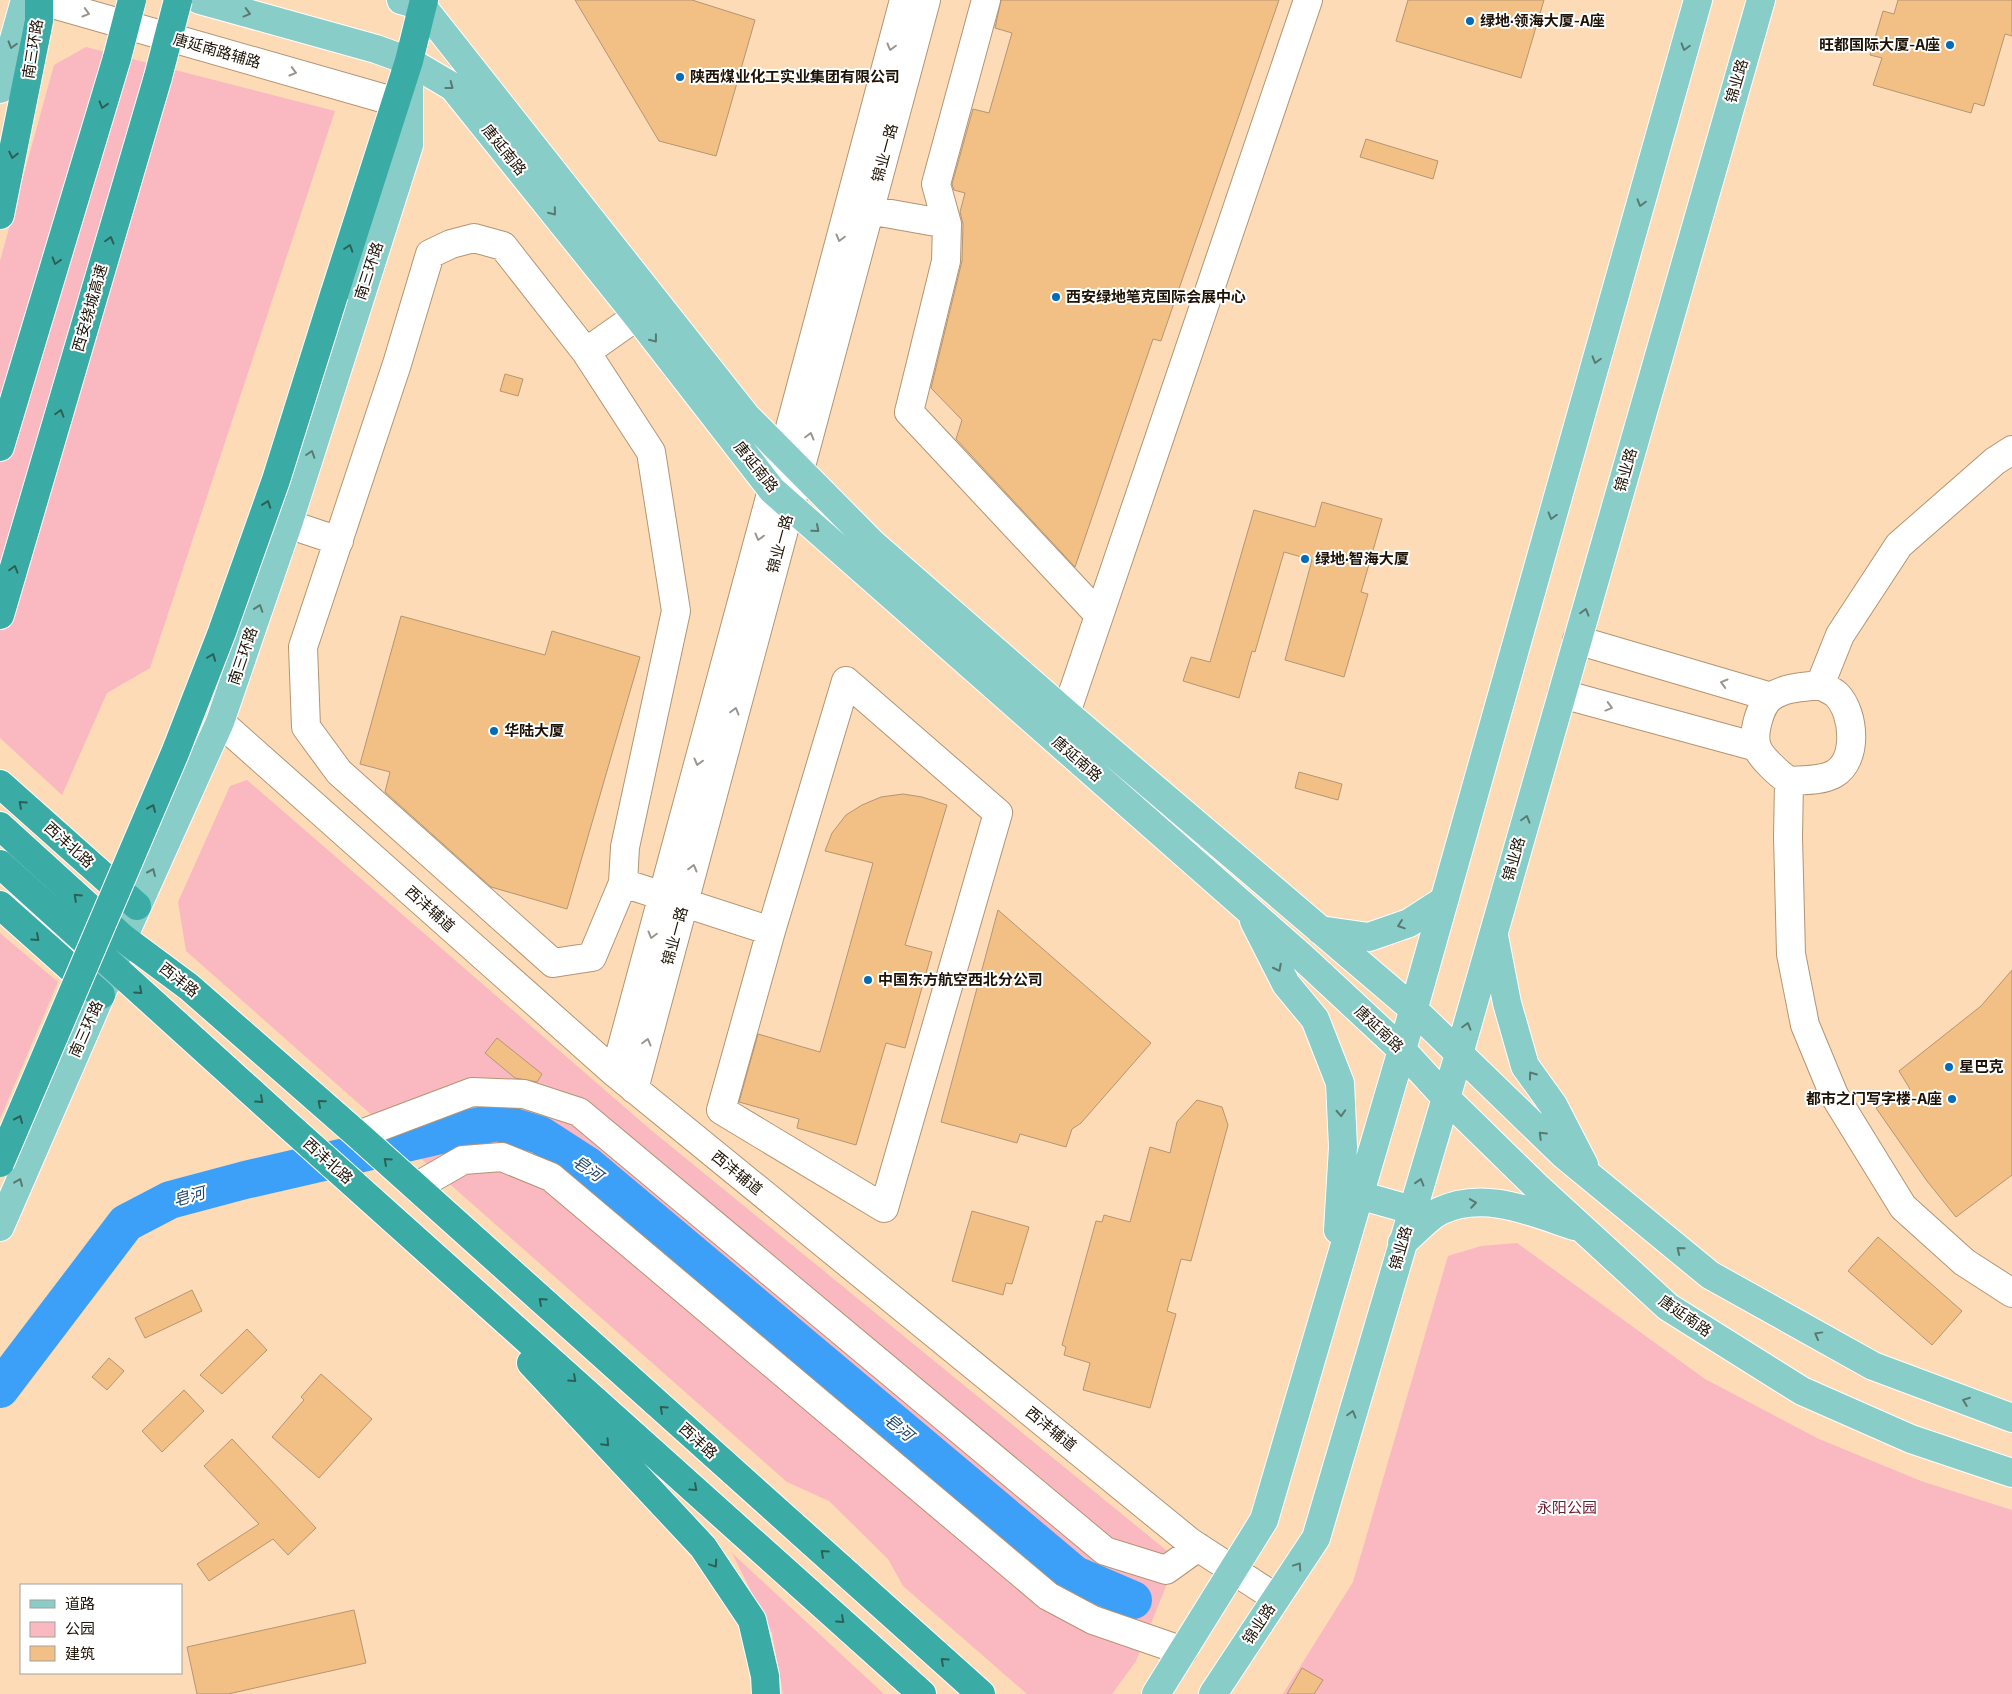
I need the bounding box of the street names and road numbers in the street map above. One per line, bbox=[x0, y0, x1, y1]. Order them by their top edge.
street label: 南三环路 bbox=[18, 18, 46, 80]
street label: 唐延南路辅路 bbox=[172, 29, 263, 71]
street label: 锦业路 bbox=[1721, 57, 1751, 105]
street label: 唐延南路 bbox=[479, 120, 531, 178]
street label: 锦业一路 bbox=[868, 121, 900, 184]
street label: 南三环路 bbox=[350, 239, 386, 302]
street label: 西安绕城高速 bbox=[68, 262, 110, 353]
street label: 唐延南路 bbox=[731, 437, 783, 495]
street label: 锦业路 bbox=[1610, 446, 1640, 494]
street label: 锦业一路 bbox=[763, 512, 795, 575]
street label: 南三环路 bbox=[224, 624, 260, 687]
street label: 唐延南路 bbox=[1049, 732, 1106, 785]
street label: 西沣北路 bbox=[41, 817, 98, 871]
street label: 锦业路 bbox=[1498, 835, 1528, 883]
street label: 西沣辅道 bbox=[402, 881, 459, 935]
street label: 锦业一路 bbox=[658, 904, 690, 967]
street label: 西沣路 bbox=[156, 958, 203, 1000]
street label: 南三环路 bbox=[65, 998, 106, 1060]
street label: 唐延南路 bbox=[1352, 1001, 1408, 1055]
street label: 西沣北路 bbox=[300, 1133, 357, 1187]
street label: 西沣辅道 bbox=[709, 1146, 767, 1198]
street label: 锦业路 bbox=[1385, 1224, 1415, 1272]
street label: 唐延南路 bbox=[1656, 1291, 1715, 1340]
street label: 西沣辅道 bbox=[1023, 1402, 1081, 1454]
street label: 西沣路 bbox=[676, 1419, 721, 1462]
street label: 锦业路 bbox=[1238, 1600, 1278, 1647]

